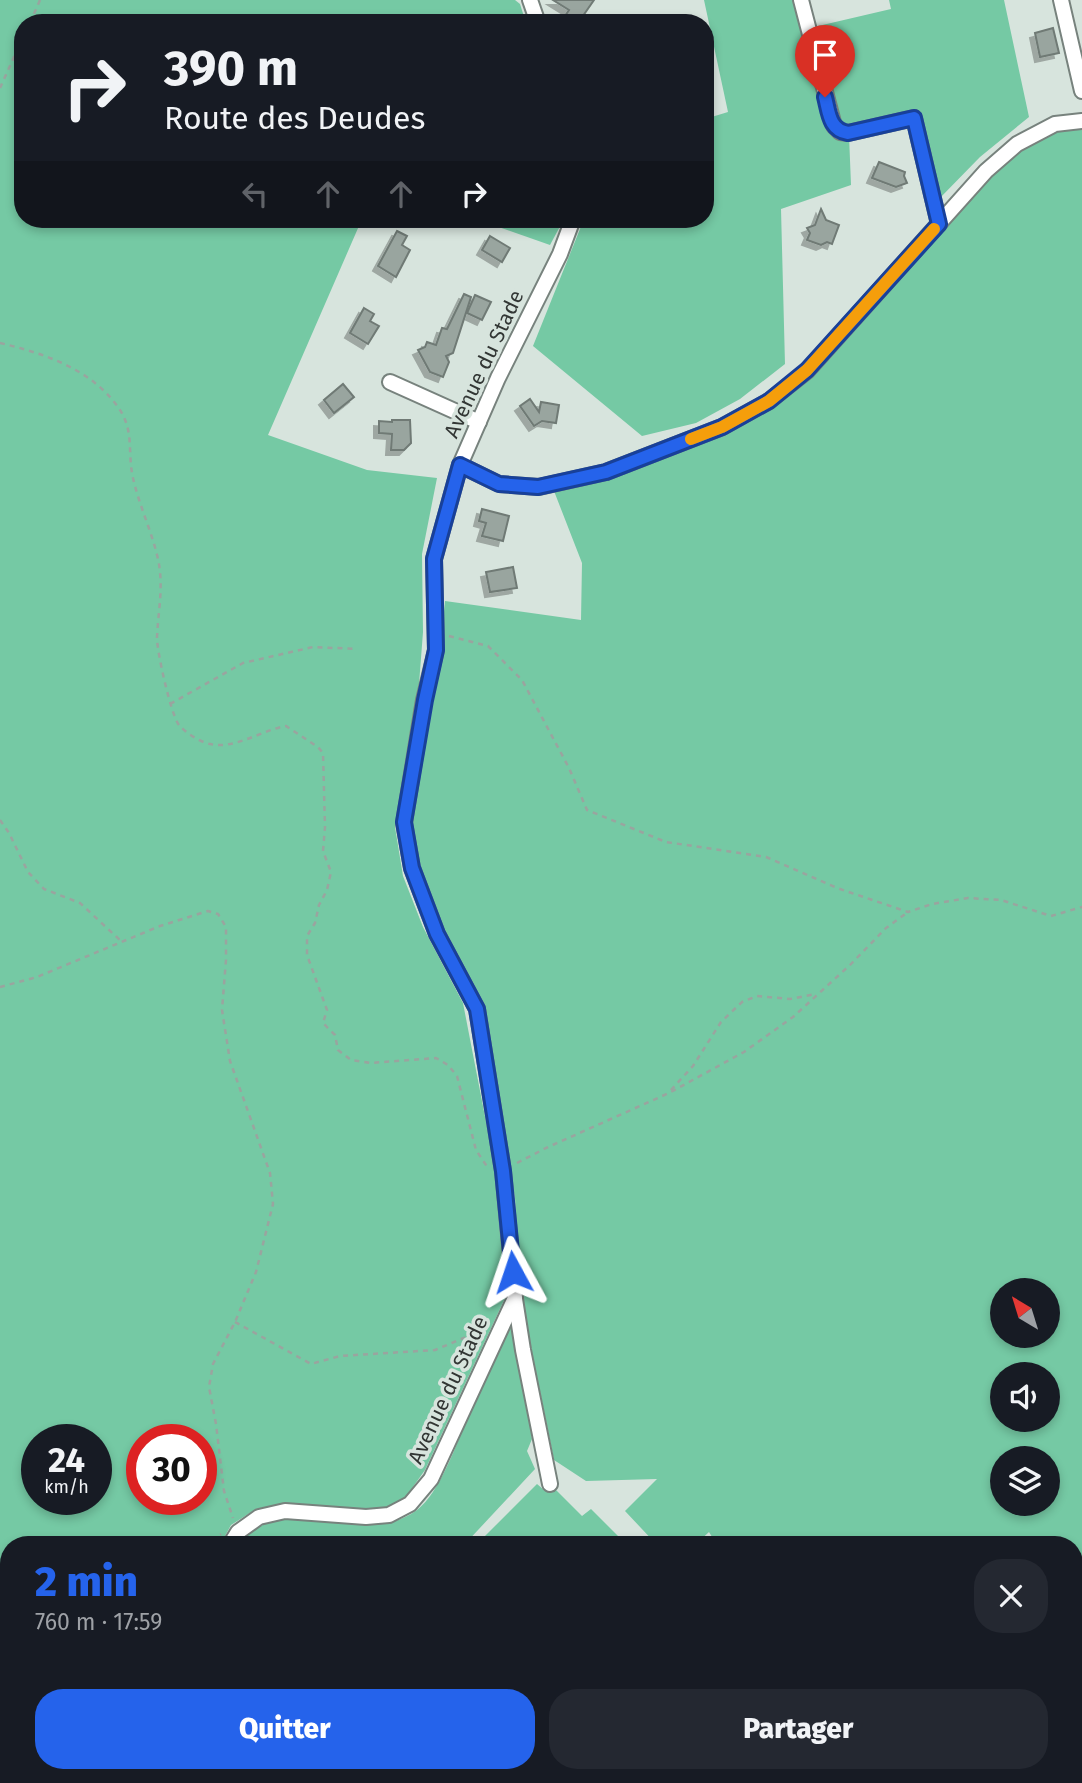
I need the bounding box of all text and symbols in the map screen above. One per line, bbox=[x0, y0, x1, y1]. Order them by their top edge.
pin bbox=[795, 25, 855, 97]
icon: arrive bbox=[806, 36, 844, 74]
text: 390 m bbox=[164, 39, 298, 98]
icon: right bbox=[49, 42, 140, 133]
text: Route des Deudes bbox=[164, 99, 425, 137]
icon: left bbox=[236, 175, 274, 213]
icon: ahead bbox=[309, 175, 347, 213]
icon: ahead bbox=[382, 175, 420, 213]
icon: right bbox=[455, 175, 493, 213]
street label: Avenue du Stade bbox=[438, 286, 530, 442]
position arrow bbox=[476, 1235, 550, 1309]
north arrow bbox=[990, 1278, 1060, 1348]
map controls bbox=[990, 1278, 1060, 1516]
street label: Avenue du Stade bbox=[402, 1312, 494, 1468]
button: sound bbox=[990, 1362, 1060, 1432]
speed limit sign: 30 bbox=[126, 1424, 217, 1515]
text: 24 bbox=[48, 1439, 85, 1481]
button: layers bbox=[990, 1446, 1060, 1516]
text: km/h bbox=[44, 1476, 89, 1498]
text: 2 min bbox=[35, 1557, 138, 1607]
button: close bbox=[974, 1559, 1048, 1633]
text: 760 m · 17:59 bbox=[35, 1608, 162, 1636]
button: Quitter bbox=[35, 1689, 535, 1769]
button: Partager bbox=[549, 1689, 1048, 1769]

